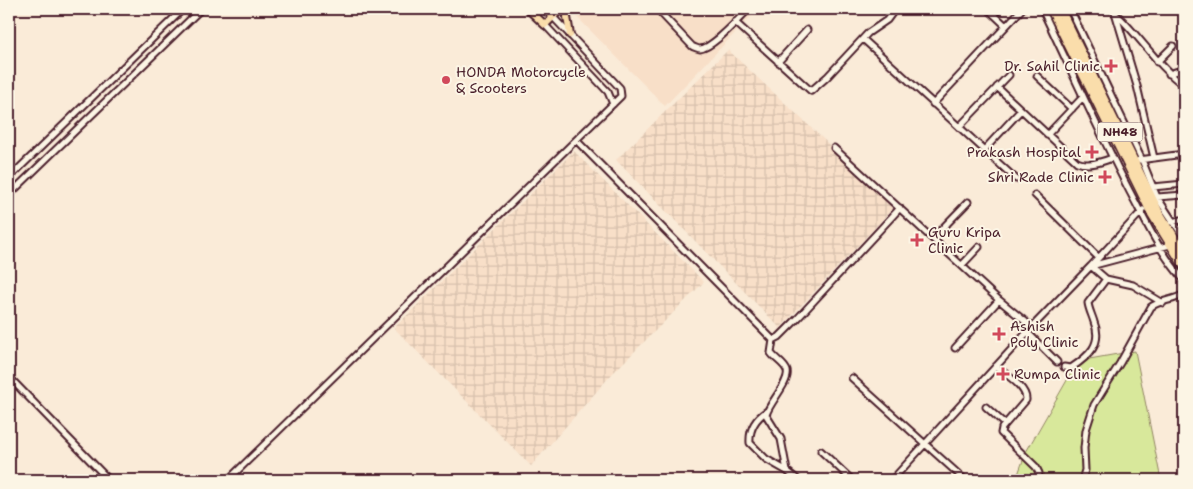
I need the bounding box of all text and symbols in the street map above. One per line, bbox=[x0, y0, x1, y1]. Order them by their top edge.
place label: Dr. Sahil Clinic bbox=[1004, 57, 1100, 75]
marker: Dr. Sahil Clinic bbox=[1104, 59, 1118, 73]
place label: HONDA Motorcycle & Scooters bbox=[456, 63, 586, 97]
marker: HONDA Motorcycle & Scooters bbox=[440, 74, 452, 86]
road number: NH48 bbox=[1098, 122, 1142, 142]
place label: Prakash Hospital bbox=[967, 143, 1082, 161]
marker: Prakash Hospital bbox=[1085, 145, 1099, 159]
place label: Shri Rade Clinic bbox=[988, 168, 1094, 186]
marker: Shri Rade Clinic bbox=[1098, 170, 1112, 184]
place label: Guru Kripa Clinic bbox=[928, 223, 1001, 257]
marker: Guru Kripa Clinic bbox=[910, 233, 924, 247]
place label: Ashish Poly Clinic bbox=[1010, 317, 1078, 351]
marker: Ashish Poly Clinic bbox=[992, 327, 1006, 341]
place label: Rumpa Clinic bbox=[1014, 365, 1100, 383]
marker: Rumpa Clinic bbox=[996, 367, 1010, 381]

